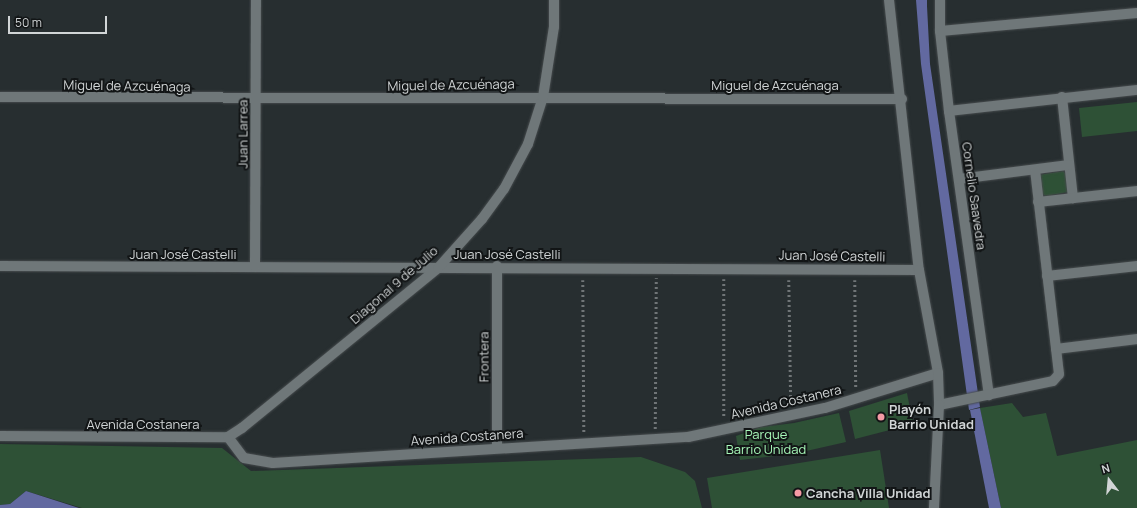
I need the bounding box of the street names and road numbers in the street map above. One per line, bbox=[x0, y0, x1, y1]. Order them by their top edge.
street label: Miguel de Azcuénaga bbox=[387, 76, 515, 94]
street label: Miguel de Azcuénaga bbox=[63, 77, 191, 95]
street label: Miguel de Azcuénaga bbox=[711, 77, 839, 93]
street label: Juan Larrea bbox=[235, 99, 251, 169]
street label: Cornelio Saavedra bbox=[959, 141, 989, 251]
street label: Diagonal 9 de Julio bbox=[347, 243, 441, 327]
street label: Juan José Castelli bbox=[130, 246, 236, 262]
street label: Juan José Castelli bbox=[454, 246, 560, 262]
street label: Juan José Castelli bbox=[778, 247, 886, 265]
street label: Frontera bbox=[476, 332, 492, 382]
street label: Avenida Costanera bbox=[729, 382, 843, 422]
street label: Avenida Costanera bbox=[87, 416, 199, 432]
street label: Avenida Costanera bbox=[410, 425, 524, 449]

